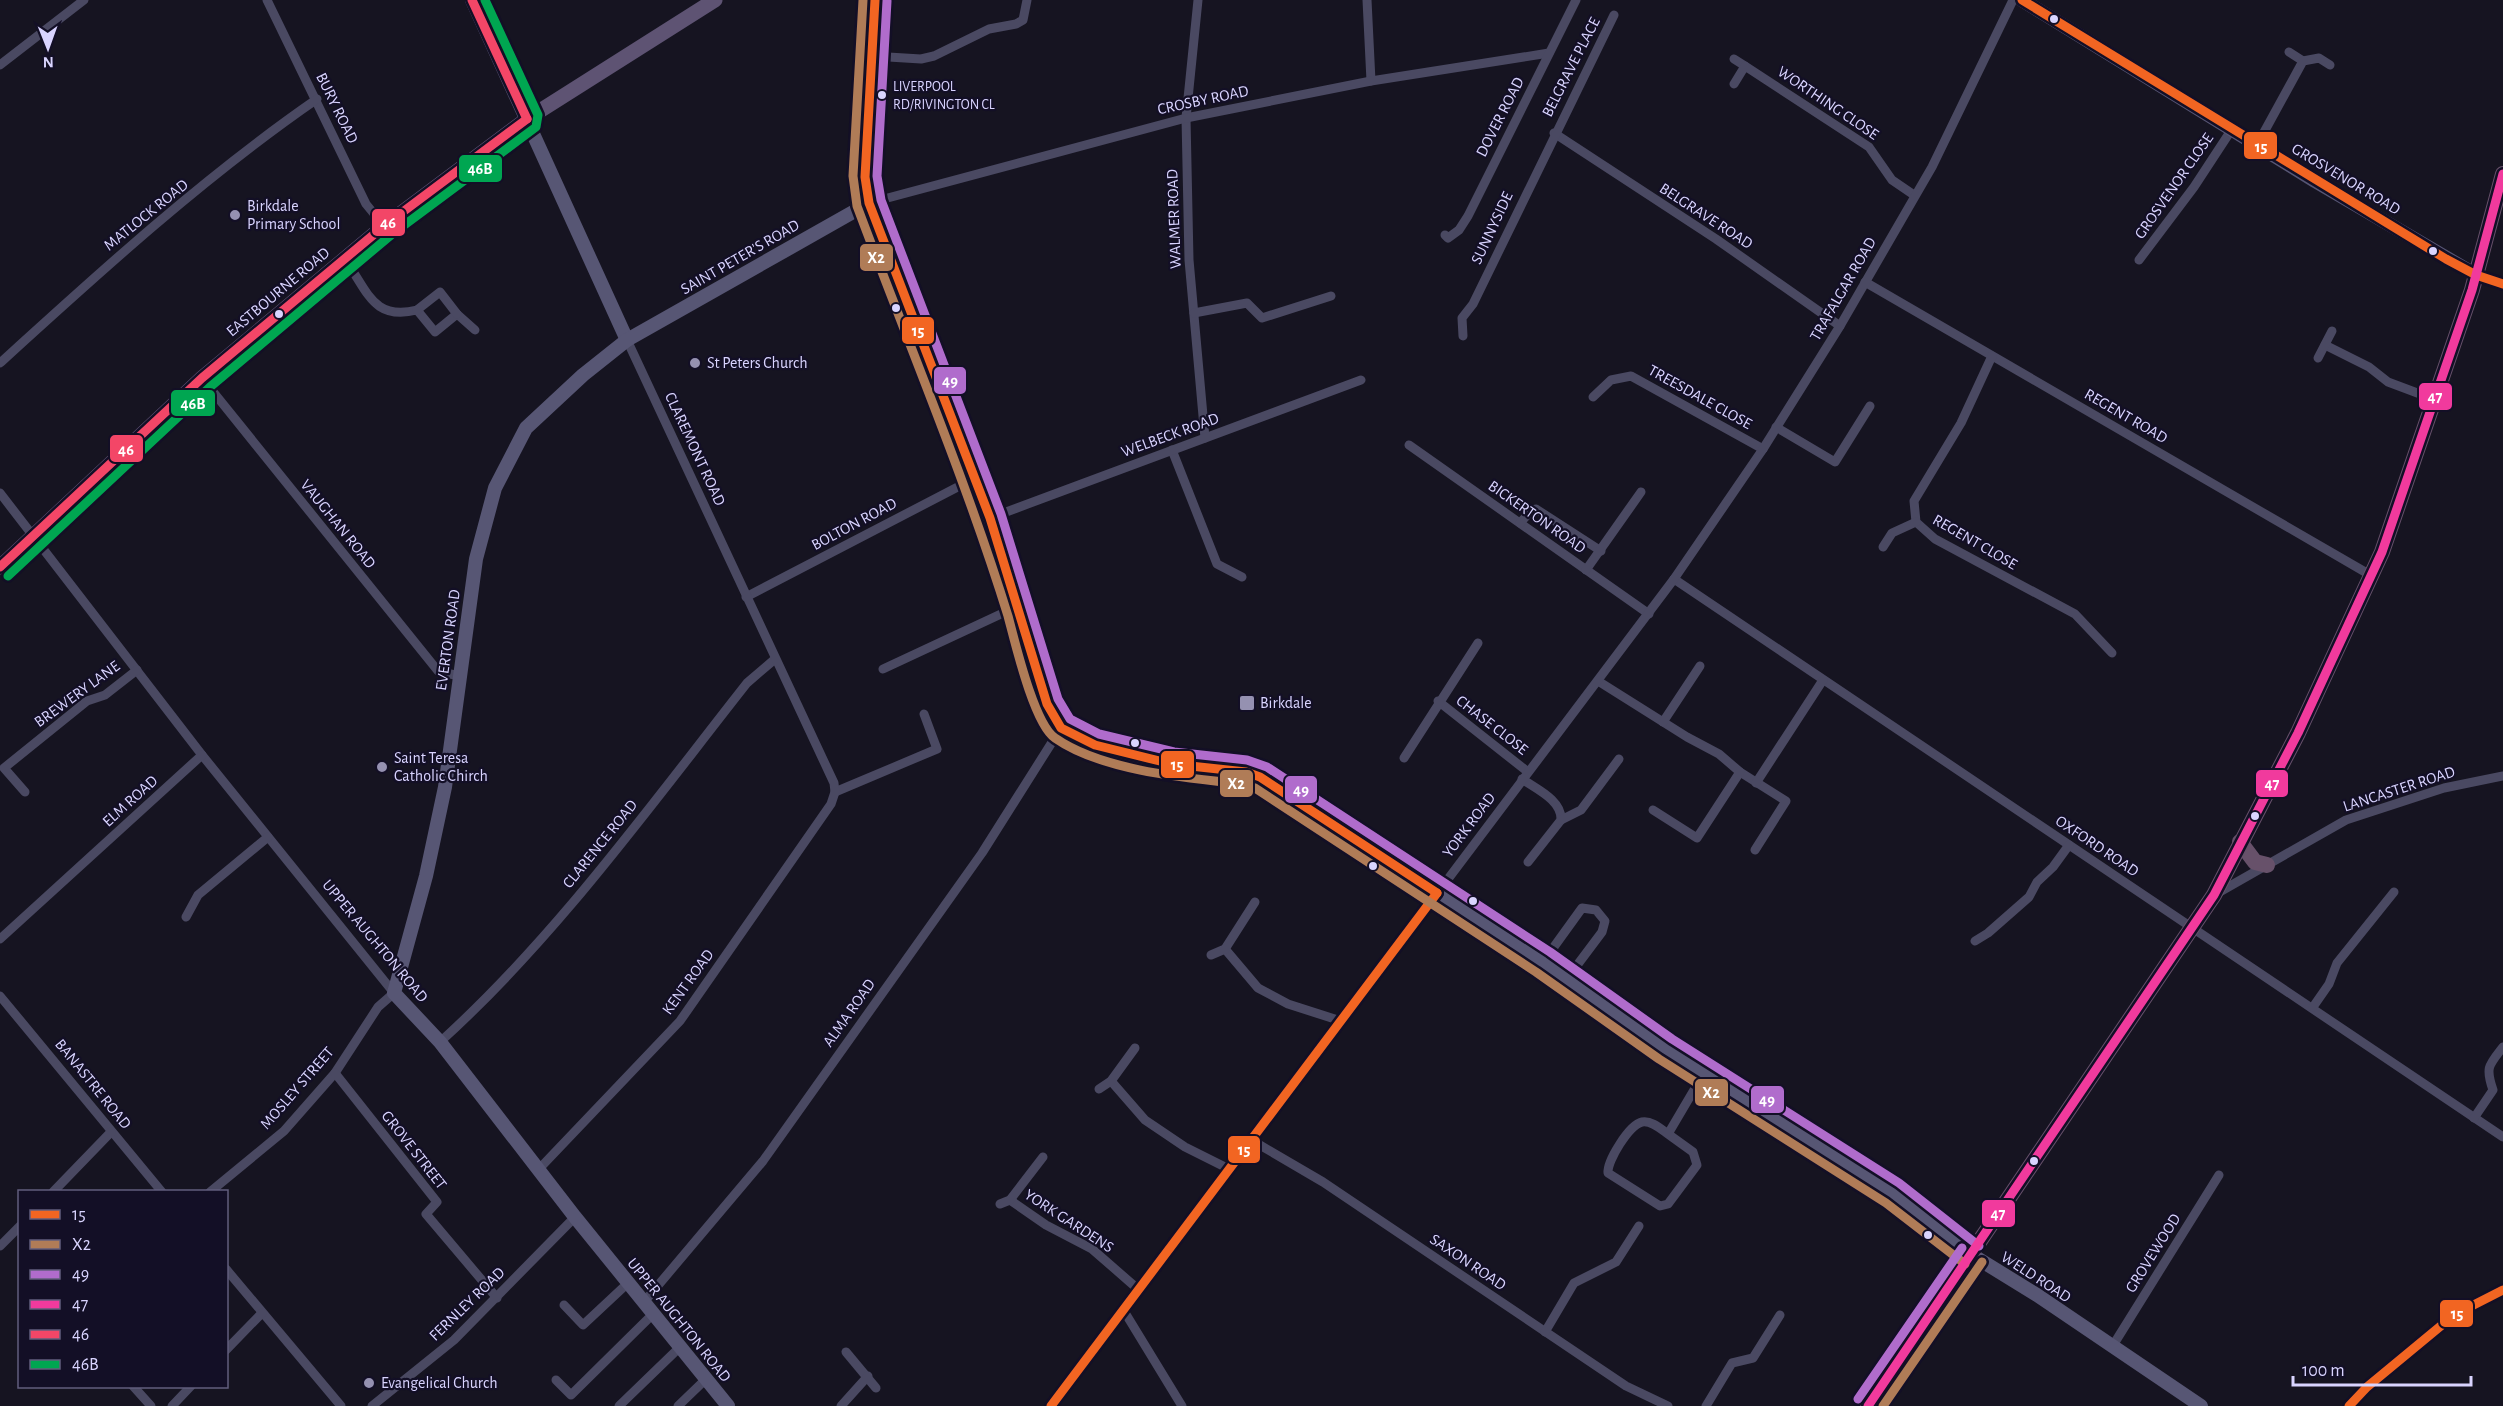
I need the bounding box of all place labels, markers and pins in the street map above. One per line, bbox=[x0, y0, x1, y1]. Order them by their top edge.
unlabelled marker bbox=[2048, 13, 2060, 25]
place label: LIVERPOOL RD/RIVINGTON CL bbox=[893, 80, 995, 112]
marker: LIVERPOOL RD/RIVINGTON CL bbox=[876, 89, 888, 101]
place label: Birkdale Primary School bbox=[247, 198, 340, 233]
marker: Birkdale Primary School bbox=[228, 208, 242, 222]
unlabelled marker bbox=[2427, 245, 2439, 257]
unlabelled marker bbox=[890, 302, 902, 314]
unlabelled marker bbox=[273, 308, 285, 320]
place label: St Peters Church bbox=[707, 355, 808, 371]
marker: St Peters Church bbox=[688, 356, 702, 370]
marker: Birkdale bbox=[1238, 694, 1256, 712]
place label: Birkdale bbox=[1260, 695, 1312, 711]
unlabelled marker bbox=[1129, 737, 1141, 749]
place label: Saint Teresa Catholic Chirch bbox=[394, 750, 488, 784]
marker: Saint Teresa Catholic Chirch bbox=[375, 760, 389, 774]
unlabelled marker bbox=[2249, 810, 2261, 822]
unlabelled marker bbox=[1367, 860, 1379, 872]
unlabelled marker bbox=[1467, 895, 1479, 907]
unlabelled marker bbox=[2028, 1155, 2040, 1167]
unlabelled marker bbox=[1922, 1229, 1934, 1241]
place label: Evangelical Church bbox=[381, 1375, 497, 1391]
marker: Evangelical Church bbox=[362, 1376, 376, 1390]

